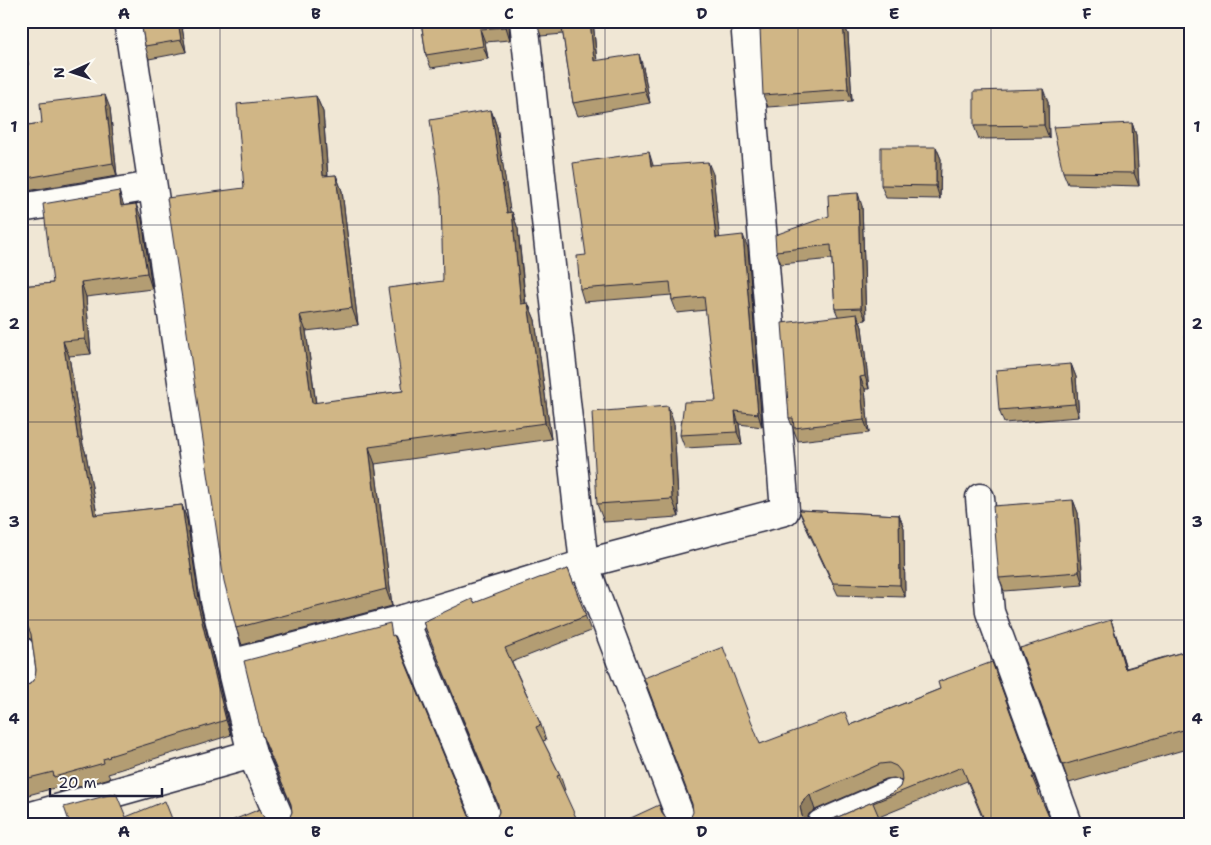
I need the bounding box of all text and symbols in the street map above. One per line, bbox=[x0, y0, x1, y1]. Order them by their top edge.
text: A bbox=[118, 3, 130, 24]
text: B bbox=[311, 3, 321, 24]
text: C bbox=[504, 3, 514, 24]
text: D bbox=[696, 3, 708, 24]
text: E bbox=[889, 3, 899, 24]
text: F bbox=[1082, 3, 1092, 24]
north arrow bbox=[48, 48, 98, 98]
text: N bbox=[50, 67, 68, 79]
text: 1 bbox=[10, 116, 18, 137]
text: 1 bbox=[1193, 116, 1201, 137]
text: 2 bbox=[8, 313, 20, 334]
text: 2 bbox=[1191, 313, 1203, 334]
text: 3 bbox=[8, 511, 20, 532]
text: 3 bbox=[1191, 511, 1203, 532]
text: 4 bbox=[8, 708, 20, 729]
text: 4 bbox=[1191, 708, 1203, 729]
scale bar bbox=[50, 765, 162, 797]
text: 20 m bbox=[58, 773, 97, 793]
text: A bbox=[118, 821, 130, 842]
text: B bbox=[311, 821, 321, 842]
text: C bbox=[504, 821, 514, 842]
text: D bbox=[696, 821, 708, 842]
text: E bbox=[889, 821, 899, 842]
text: F bbox=[1082, 821, 1092, 842]

